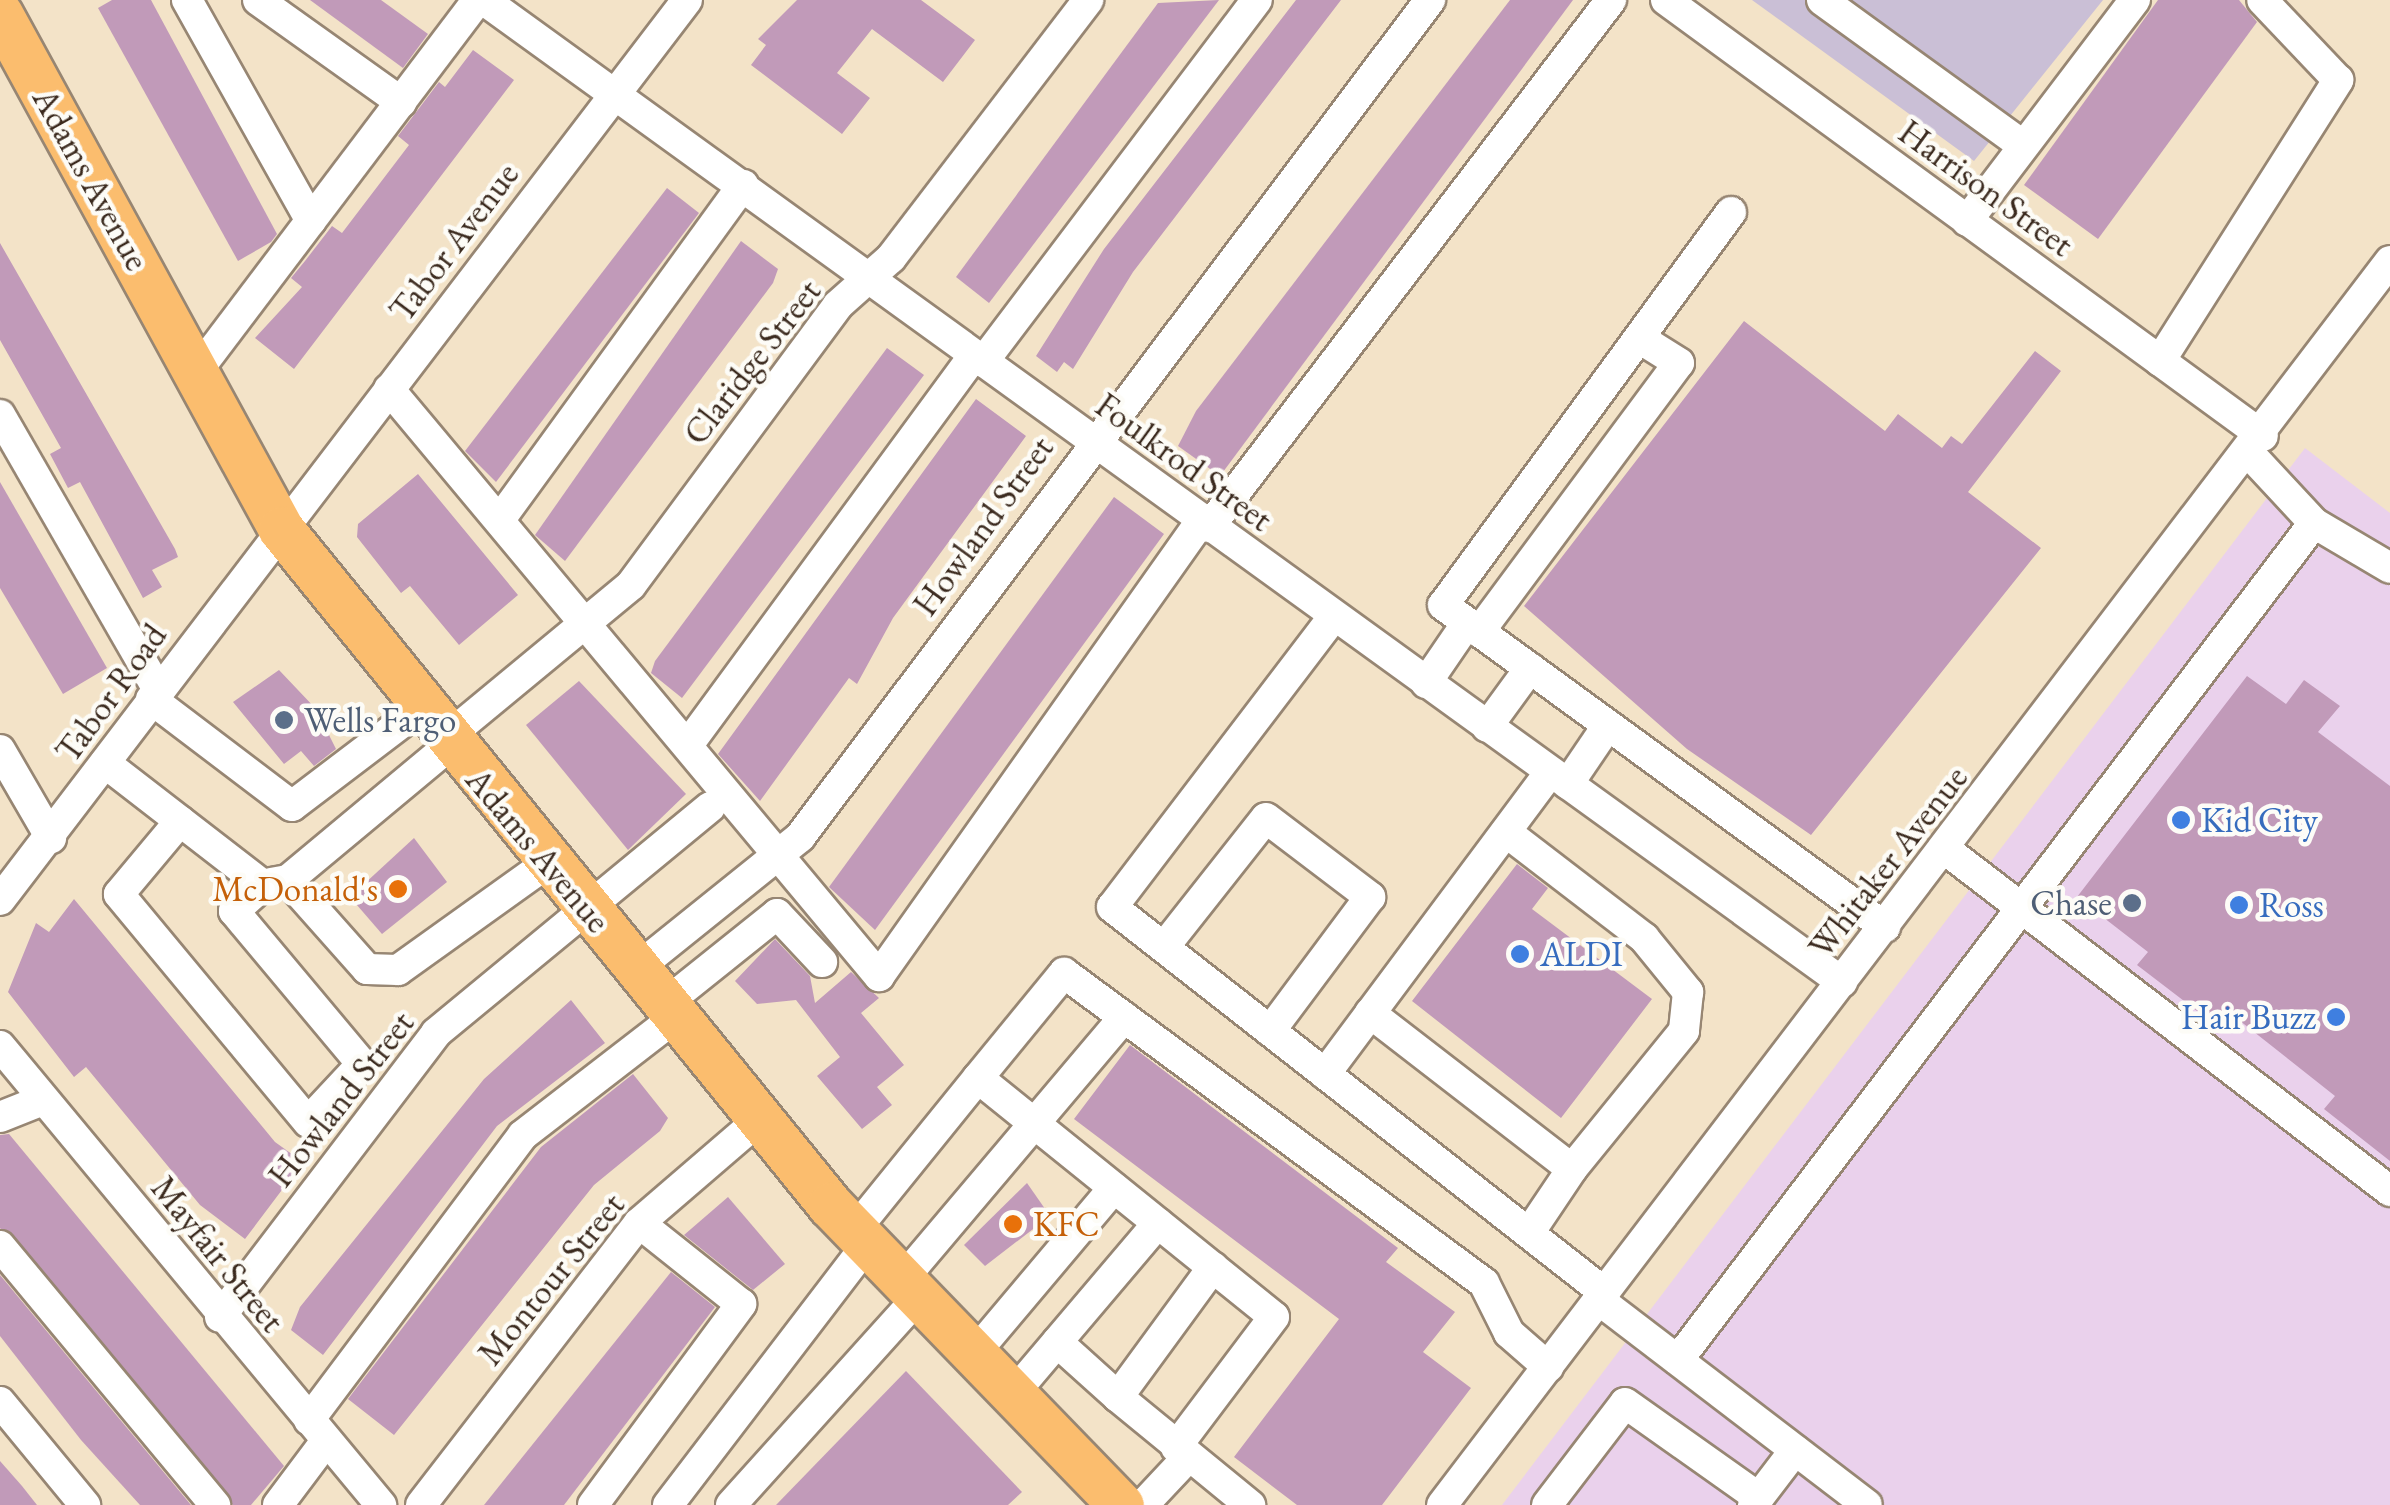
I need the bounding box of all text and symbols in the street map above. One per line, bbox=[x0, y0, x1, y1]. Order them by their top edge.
street label: Adams Avenue bbox=[24, 81, 158, 277]
street label: Harrison Street bbox=[1891, 111, 2081, 265]
street label: Tabor Avenue bbox=[381, 154, 527, 330]
street label: Claridge Street bbox=[675, 271, 829, 453]
street label: Foulkrod Street bbox=[1087, 384, 1281, 540]
street label: Howland Street bbox=[904, 428, 1062, 624]
street label: Tabor Road bbox=[47, 616, 175, 770]
place label: Wells Fargo bbox=[304, 699, 456, 741]
marker: Wells Fargo bbox=[273, 709, 295, 731]
street label: Whitaker Avenue bbox=[1800, 757, 1976, 967]
street label: Adams Avenue bbox=[457, 759, 619, 941]
place label: Kid City bbox=[2201, 799, 2318, 841]
marker: Kid City bbox=[2170, 809, 2192, 831]
place label: McDonald's bbox=[212, 868, 378, 910]
marker: McDonald's bbox=[387, 878, 409, 900]
place label: Chase bbox=[2030, 882, 2112, 924]
place label: Ross bbox=[2259, 884, 2324, 926]
marker: Chase bbox=[2121, 892, 2143, 914]
marker: Ross bbox=[2228, 894, 2250, 916]
place label: ALDI bbox=[1540, 933, 1623, 975]
marker: ALDI bbox=[1509, 943, 1531, 965]
place label: Hair Buzz bbox=[2181, 996, 2316, 1038]
street label: Howland Street bbox=[259, 1003, 423, 1195]
marker: Hair Buzz bbox=[2325, 1006, 2347, 1028]
street label: Mayfair Street bbox=[142, 1168, 294, 1340]
street label: Montour Street bbox=[469, 1185, 633, 1373]
place label: KFC bbox=[1033, 1203, 1100, 1245]
marker: KFC bbox=[1002, 1213, 1024, 1235]

